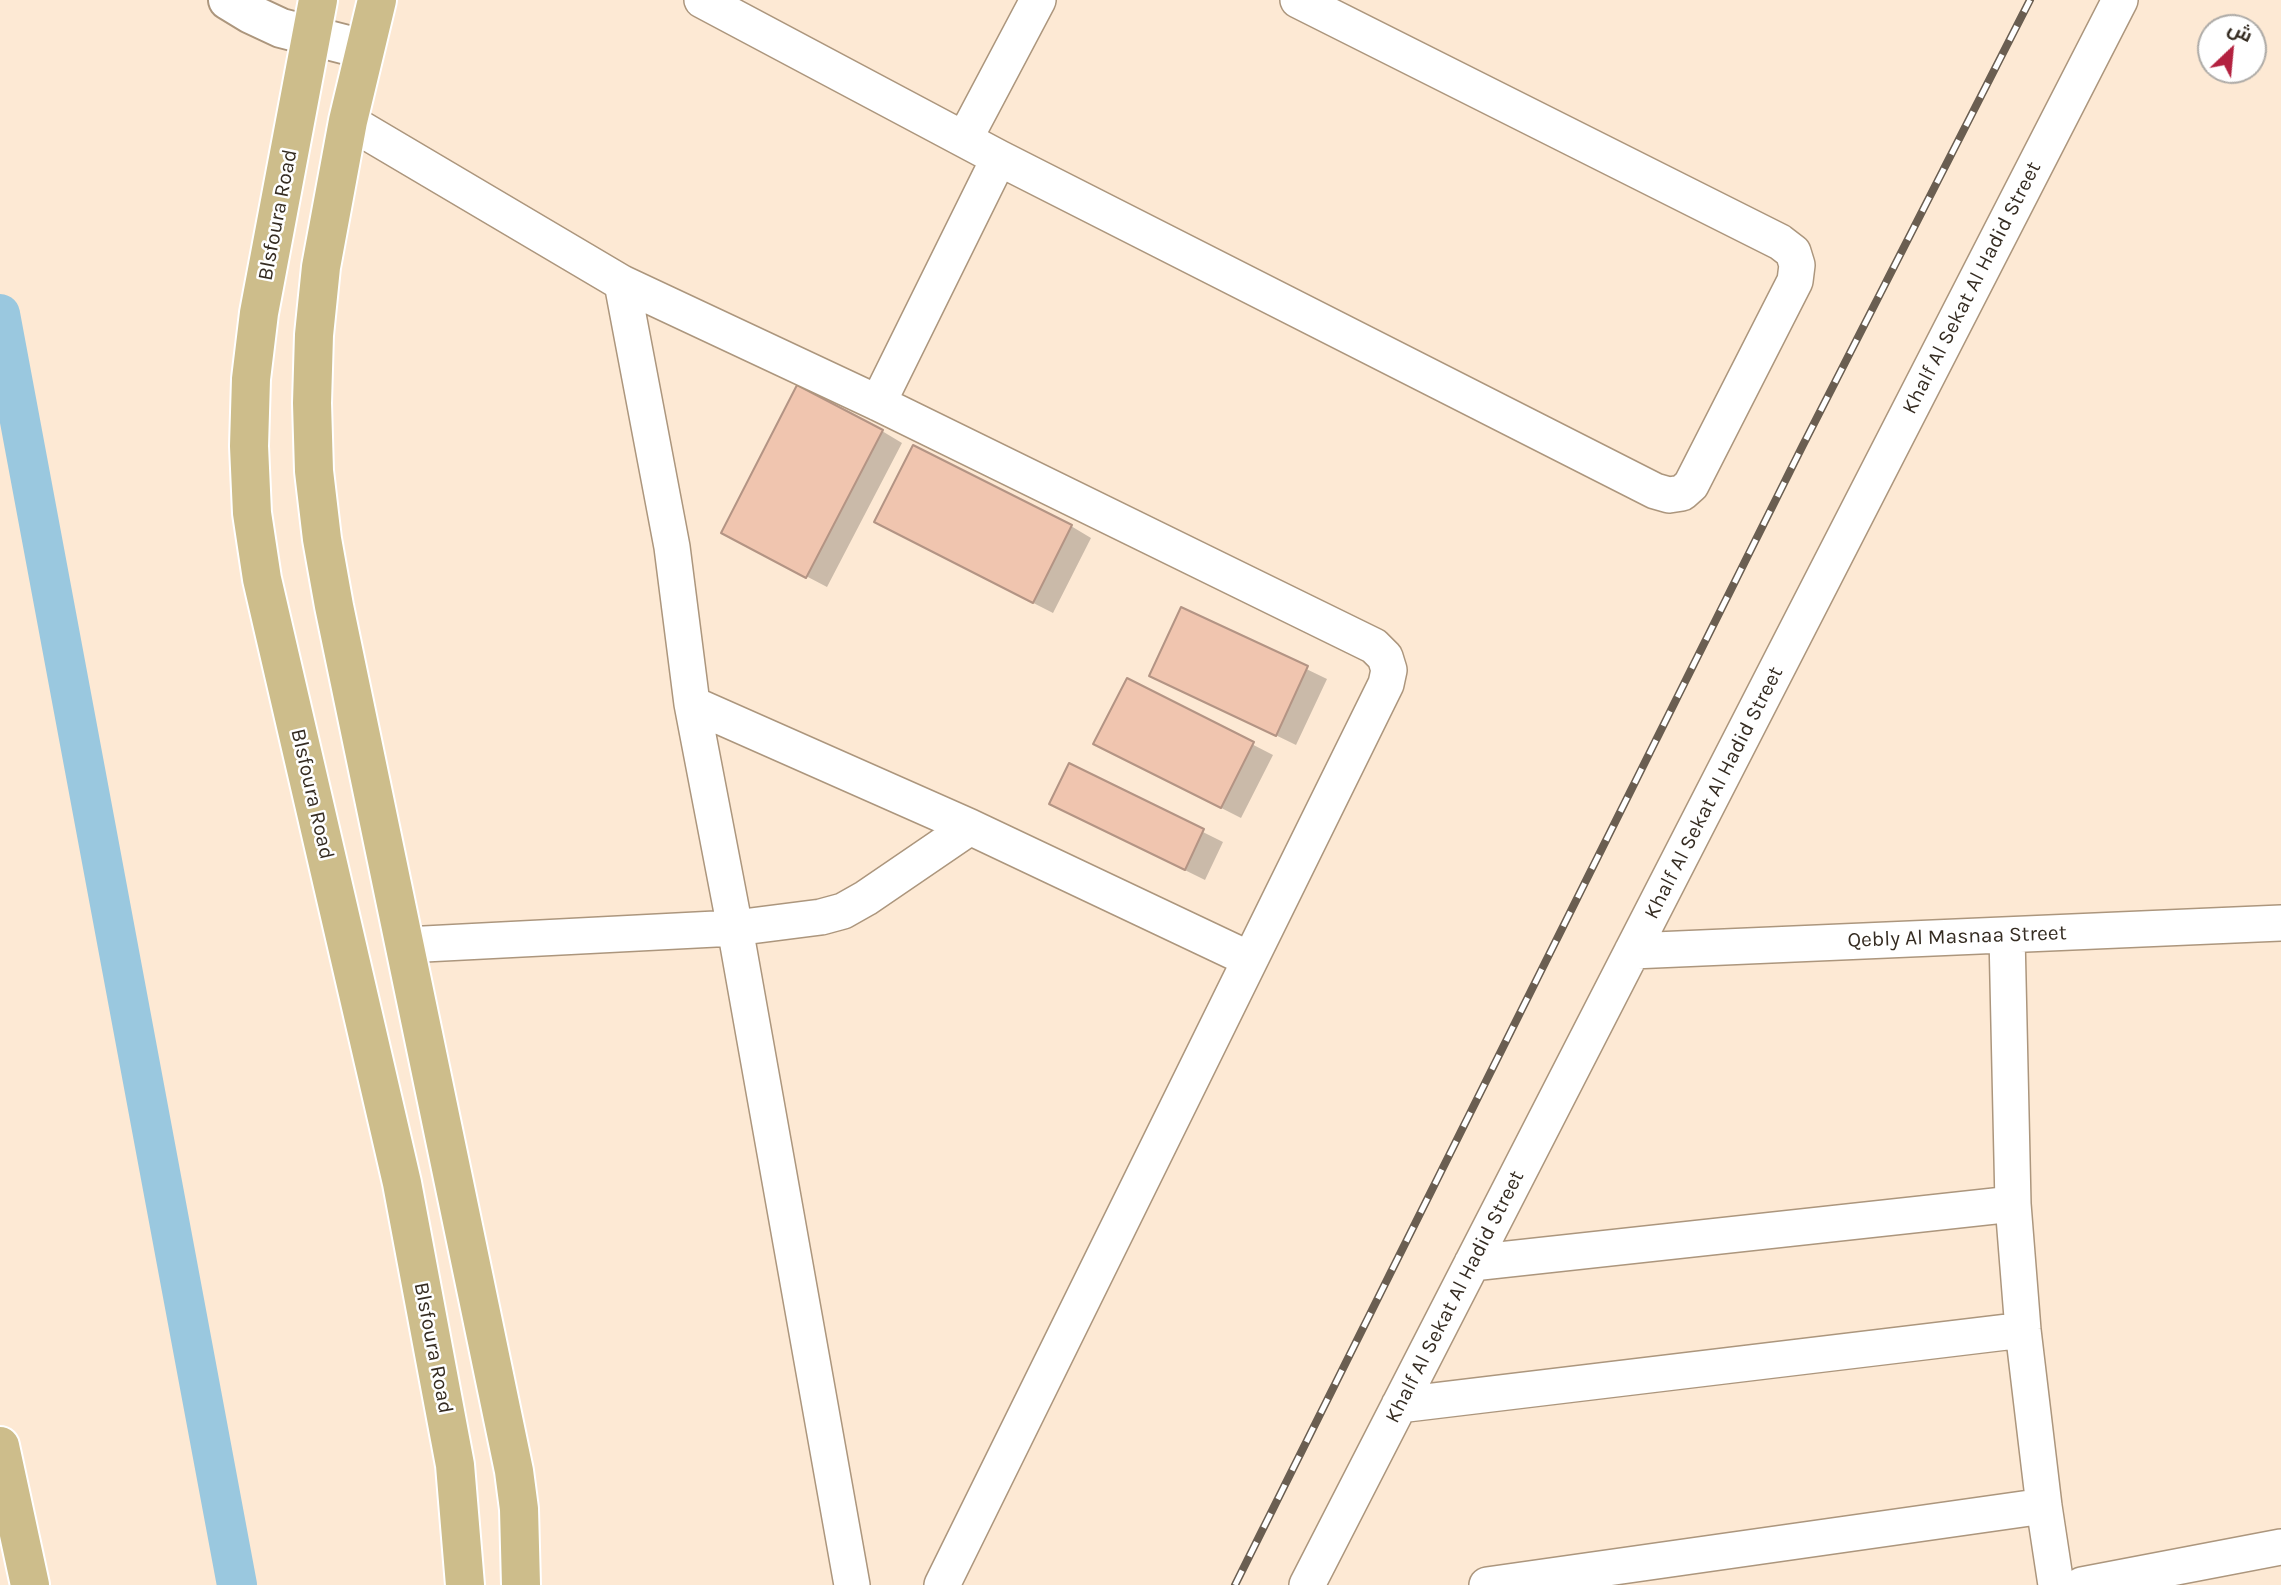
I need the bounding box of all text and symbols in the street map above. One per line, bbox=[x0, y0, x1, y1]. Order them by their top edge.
north arrow bbox=[2197, 14, 2267, 84]
text: ش bbox=[2225, 17, 2256, 47]
street label: Blsfoura Road bbox=[253, 147, 303, 283]
street label: Khalf Al Sekat Al Hadid Street bbox=[1897, 158, 2047, 418]
street label: Khalf Al Sekat Al Hadid Street bbox=[1639, 663, 1789, 923]
street label: Blsfoura Road bbox=[285, 726, 339, 862]
street label: Qebly Al Masnaa Street bbox=[1847, 921, 2067, 953]
street label: Khalf Al Sekat Al Hadid Street bbox=[1380, 1167, 1530, 1427]
street label: Blsfoura Road bbox=[408, 1280, 458, 1416]

